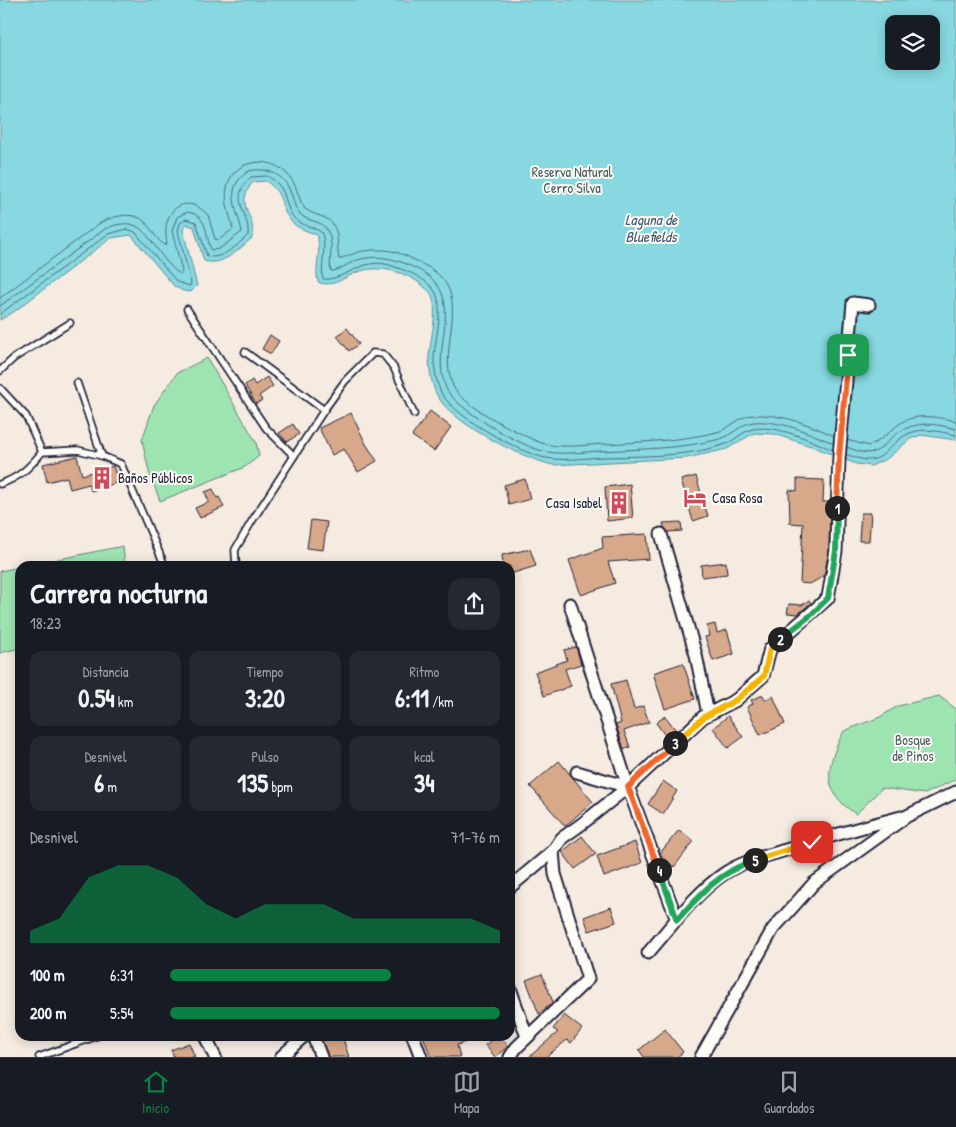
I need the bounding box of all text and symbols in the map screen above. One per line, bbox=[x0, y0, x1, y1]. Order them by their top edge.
map controls bbox=[885, 15, 940, 70]
button: layers bbox=[885, 15, 940, 70]
park label: Reserva Natural Cerro Silva bbox=[532, 162, 613, 197]
water label: Laguna de Bluefields bbox=[625, 209, 678, 247]
pin bbox=[827, 334, 869, 376]
icon: arrive bbox=[834, 341, 862, 369]
building icon: Baños Públicos bbox=[89, 465, 115, 491]
place label: Baños Públicos bbox=[118, 468, 193, 487]
hotel icon: Casa Rosa bbox=[682, 485, 708, 511]
place label: Casa Rosa bbox=[712, 488, 763, 507]
building icon: Casa Isabel bbox=[606, 490, 632, 516]
place label: Casa Isabel bbox=[546, 493, 602, 512]
pin: 1 bbox=[824, 496, 850, 520]
text: 1 bbox=[835, 499, 840, 518]
text: Carrera nocturna bbox=[30, 574, 207, 612]
button: share bbox=[448, 578, 500, 630]
text: 18:23 bbox=[30, 612, 61, 634]
pin: 2 bbox=[768, 626, 792, 652]
text: 2 bbox=[777, 630, 784, 649]
text: Distancia bbox=[83, 662, 129, 681]
text: Tiempo bbox=[247, 662, 283, 681]
text: Ritmo bbox=[410, 662, 439, 681]
text: 0.54 bbox=[78, 681, 115, 715]
text: 3:20 bbox=[245, 681, 285, 715]
text: 6:11 bbox=[395, 681, 429, 715]
text: km bbox=[115, 692, 133, 711]
text: /km bbox=[429, 692, 454, 711]
pin: 3 bbox=[662, 730, 688, 756]
park label: Bosque de Pinos bbox=[892, 730, 934, 765]
text: 3 bbox=[672, 734, 679, 753]
text: Desnivel bbox=[85, 747, 127, 766]
text: Pulso bbox=[251, 747, 279, 766]
text: kcal bbox=[414, 747, 435, 766]
text: 6 bbox=[94, 766, 104, 800]
text: 135 bbox=[237, 766, 268, 800]
text: 34 bbox=[414, 766, 435, 800]
text: m bbox=[104, 777, 117, 796]
text: bpm bbox=[268, 777, 293, 796]
pin bbox=[791, 821, 833, 863]
text: Desnivel bbox=[30, 826, 78, 848]
text: 71–76 m bbox=[451, 826, 500, 848]
icon: check bbox=[798, 828, 826, 856]
pin: 5 bbox=[742, 848, 768, 872]
text: 5 bbox=[753, 851, 758, 870]
pin: 4 bbox=[646, 858, 672, 882]
text: 4 bbox=[657, 861, 662, 880]
text: 100 m bbox=[30, 964, 65, 986]
text: 6:31 bbox=[110, 964, 133, 986]
text: 200 m bbox=[30, 1002, 66, 1024]
text: 5:54 bbox=[110, 1002, 133, 1024]
tab: Inicio bbox=[142, 1068, 170, 1117]
tab: Mapa bbox=[453, 1068, 481, 1117]
tab: Guardados bbox=[764, 1068, 814, 1117]

